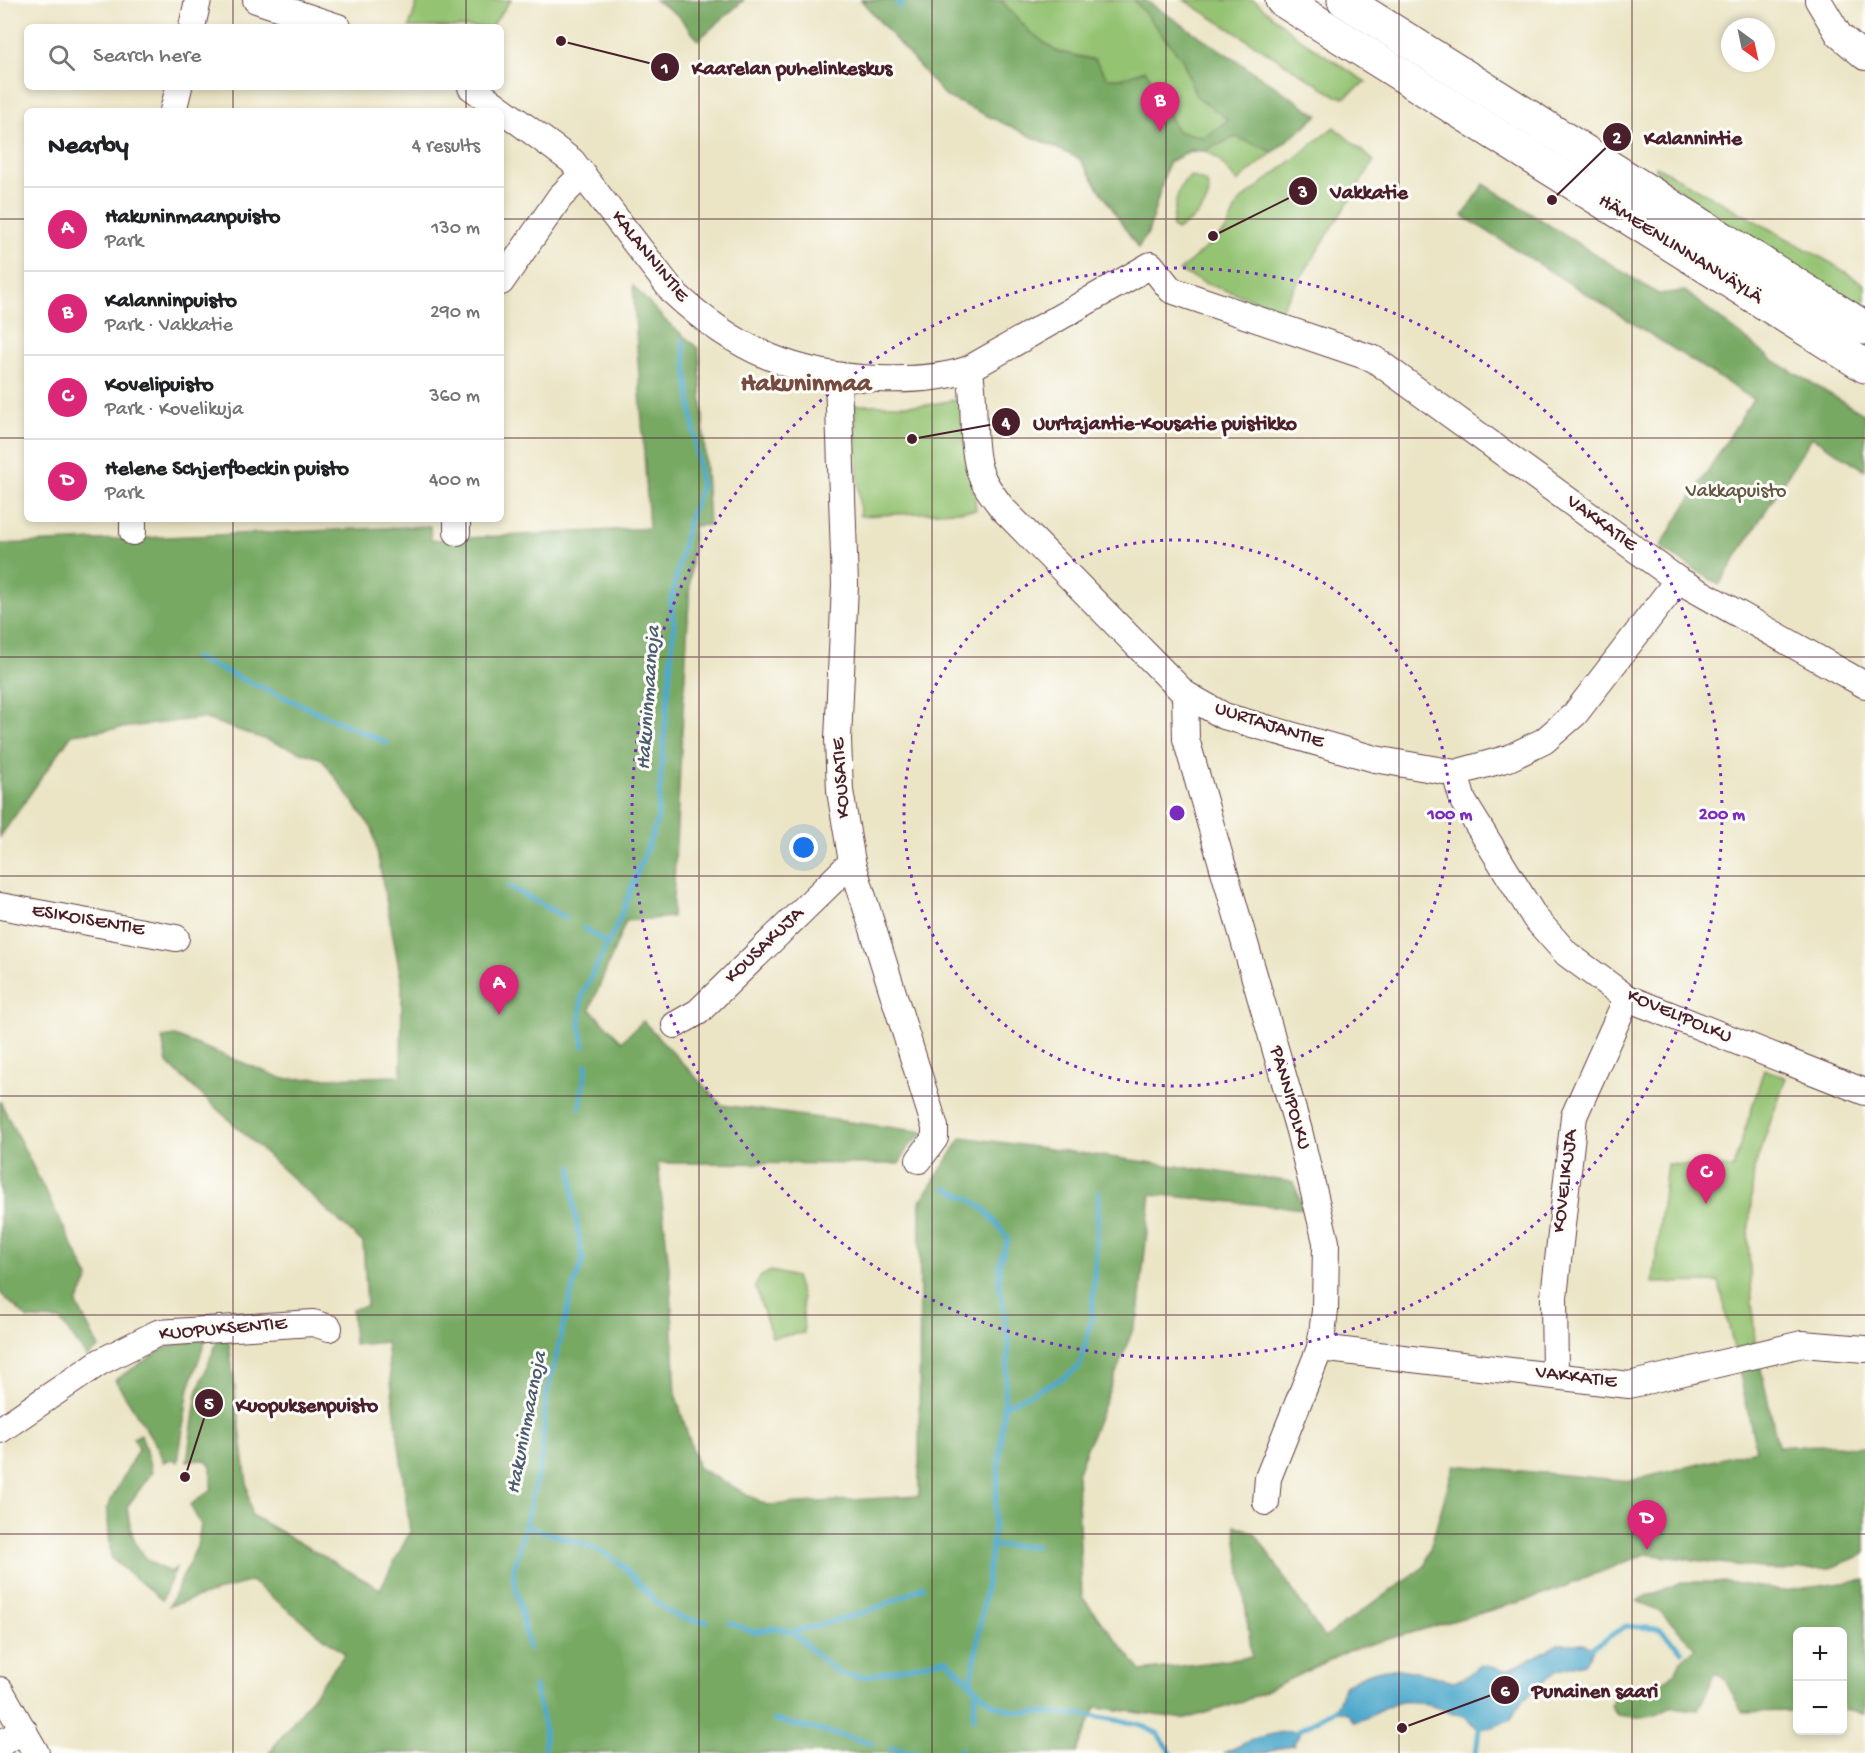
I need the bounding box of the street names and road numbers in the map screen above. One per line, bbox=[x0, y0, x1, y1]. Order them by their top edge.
street label: HÄMEENLINNANVÄYLÄ bbox=[1594, 190, 1767, 311]
street label: KALANNINTIE bbox=[605, 207, 694, 309]
street label: VAKKATIE bbox=[1560, 490, 1642, 558]
street label: UURTAJANTIE bbox=[1211, 698, 1328, 755]
street label: KOUSATIE bbox=[828, 735, 856, 819]
street label: ESIKOISENTIE bbox=[30, 900, 148, 943]
street label: KOUSAKUJA bbox=[721, 902, 810, 989]
street label: KOVELIPOLKU bbox=[1623, 985, 1735, 1049]
street label: PANNIPOLKU bbox=[1263, 1043, 1315, 1152]
street label: KOVELIKUJA bbox=[1548, 1127, 1584, 1234]
street label: KUOPUKSENTIE bbox=[158, 1313, 289, 1347]
street label: VAKKATIE bbox=[1533, 1361, 1619, 1395]

